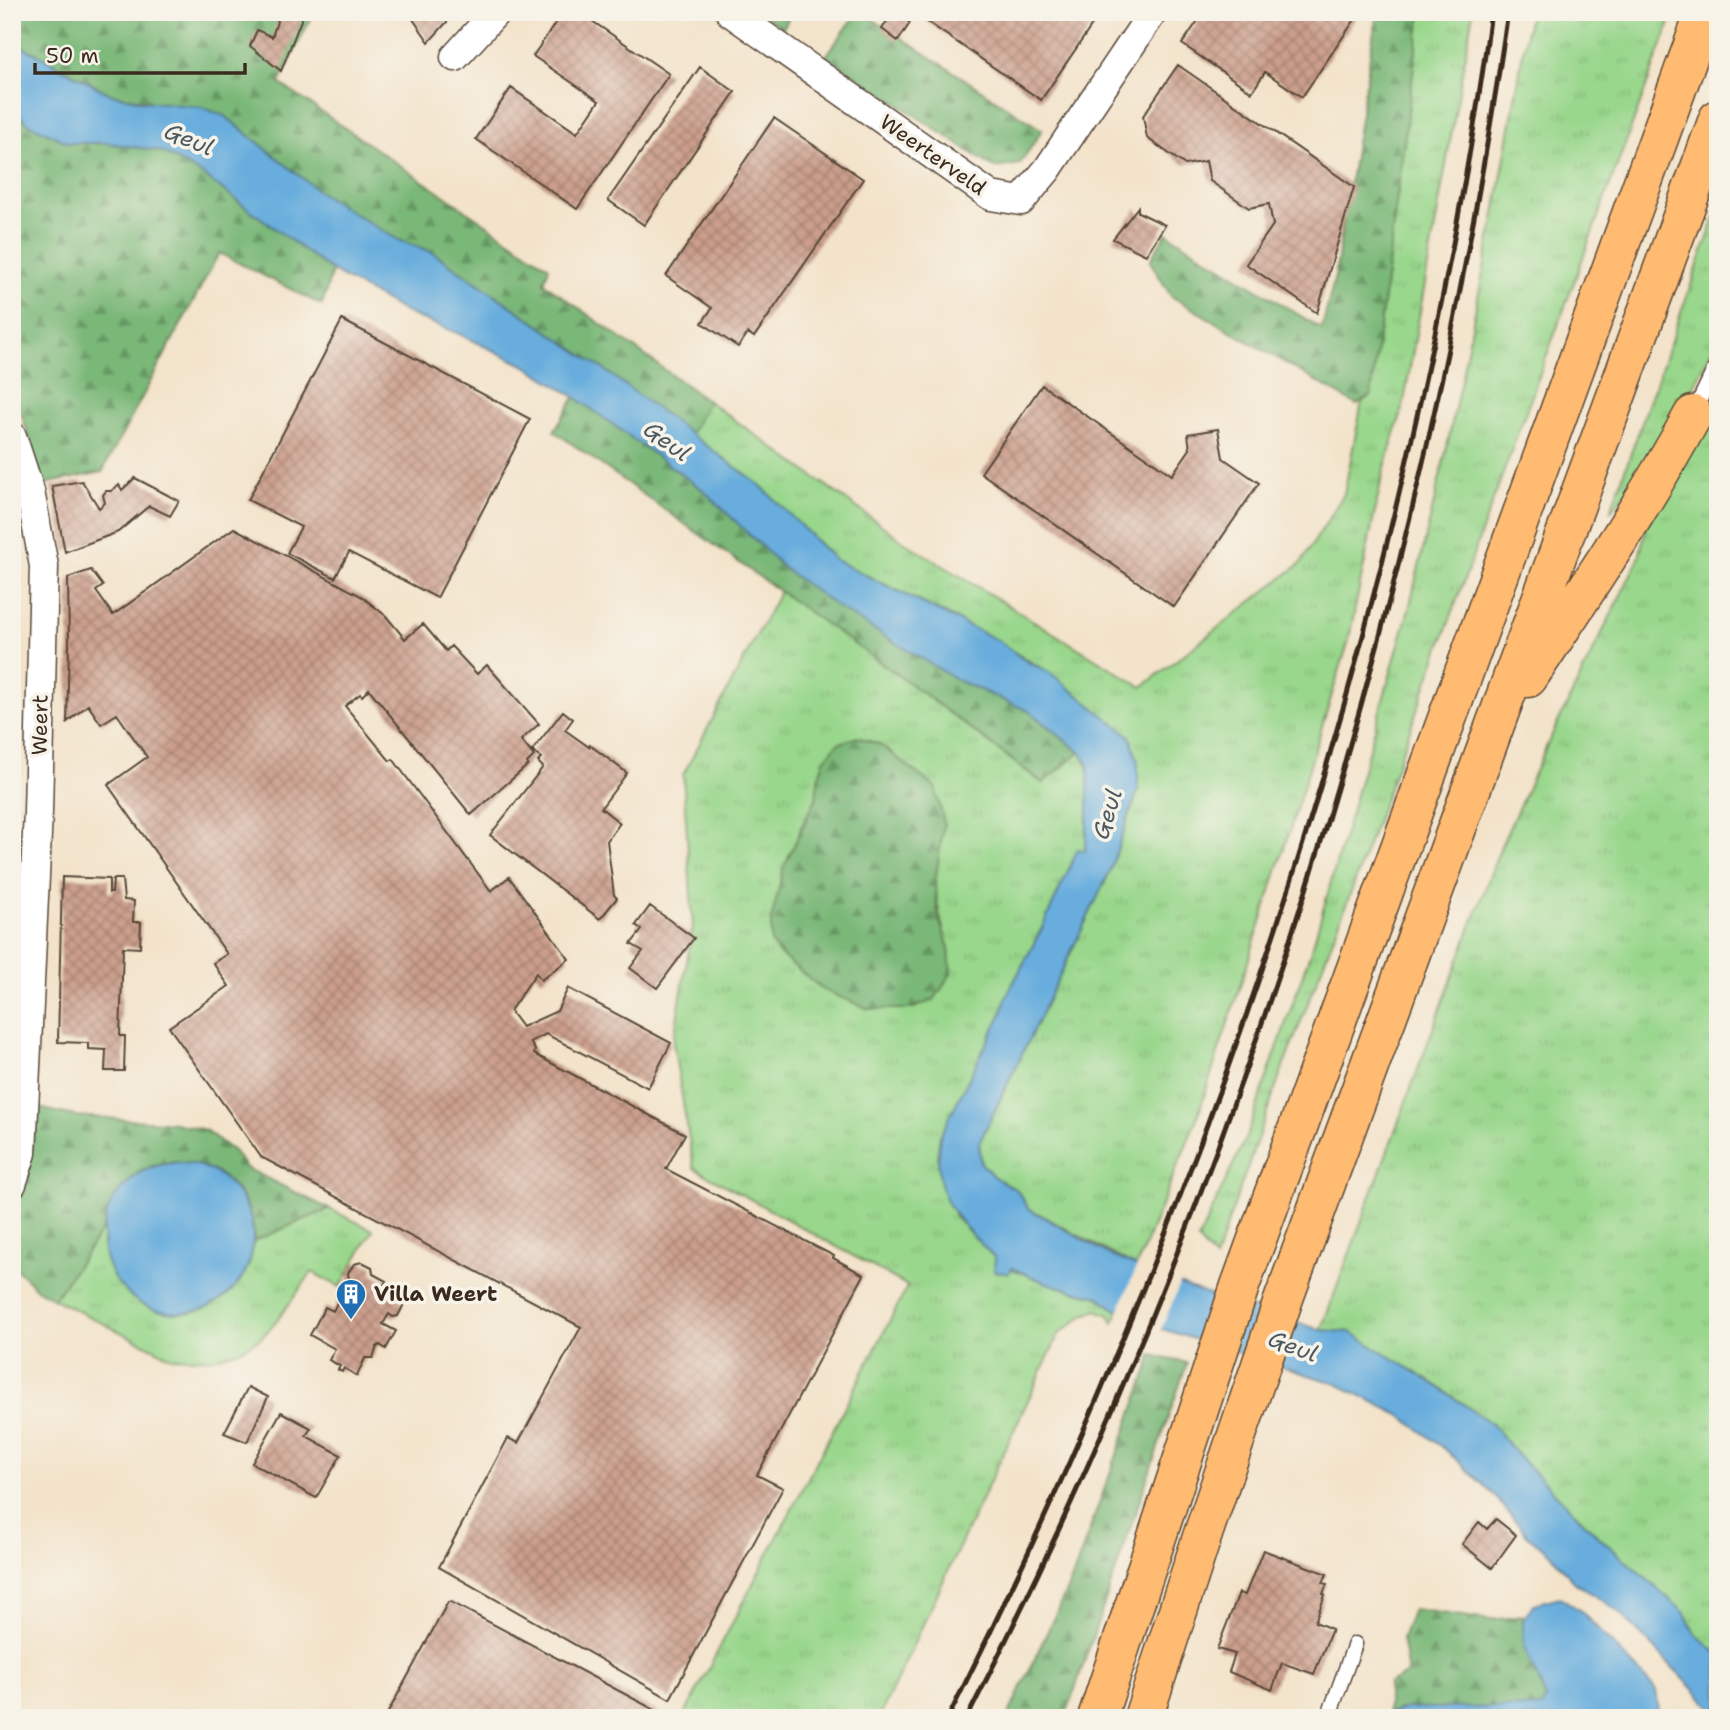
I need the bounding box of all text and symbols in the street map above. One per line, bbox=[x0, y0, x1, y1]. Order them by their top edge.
scale bar bbox=[35, 32, 245, 76]
text: 50 m bbox=[46, 42, 99, 70]
street label: Weerterveld bbox=[874, 108, 992, 202]
water label: Geul bbox=[160, 116, 218, 162]
water label: Geul bbox=[638, 414, 696, 468]
street label: Weert bbox=[25, 694, 55, 756]
water label: Geul bbox=[1085, 785, 1129, 843]
building icon: Villa Weert bbox=[334, 1277, 368, 1321]
place label: Villa Weert bbox=[374, 1280, 497, 1308]
water label: Geul bbox=[1264, 1323, 1322, 1369]

